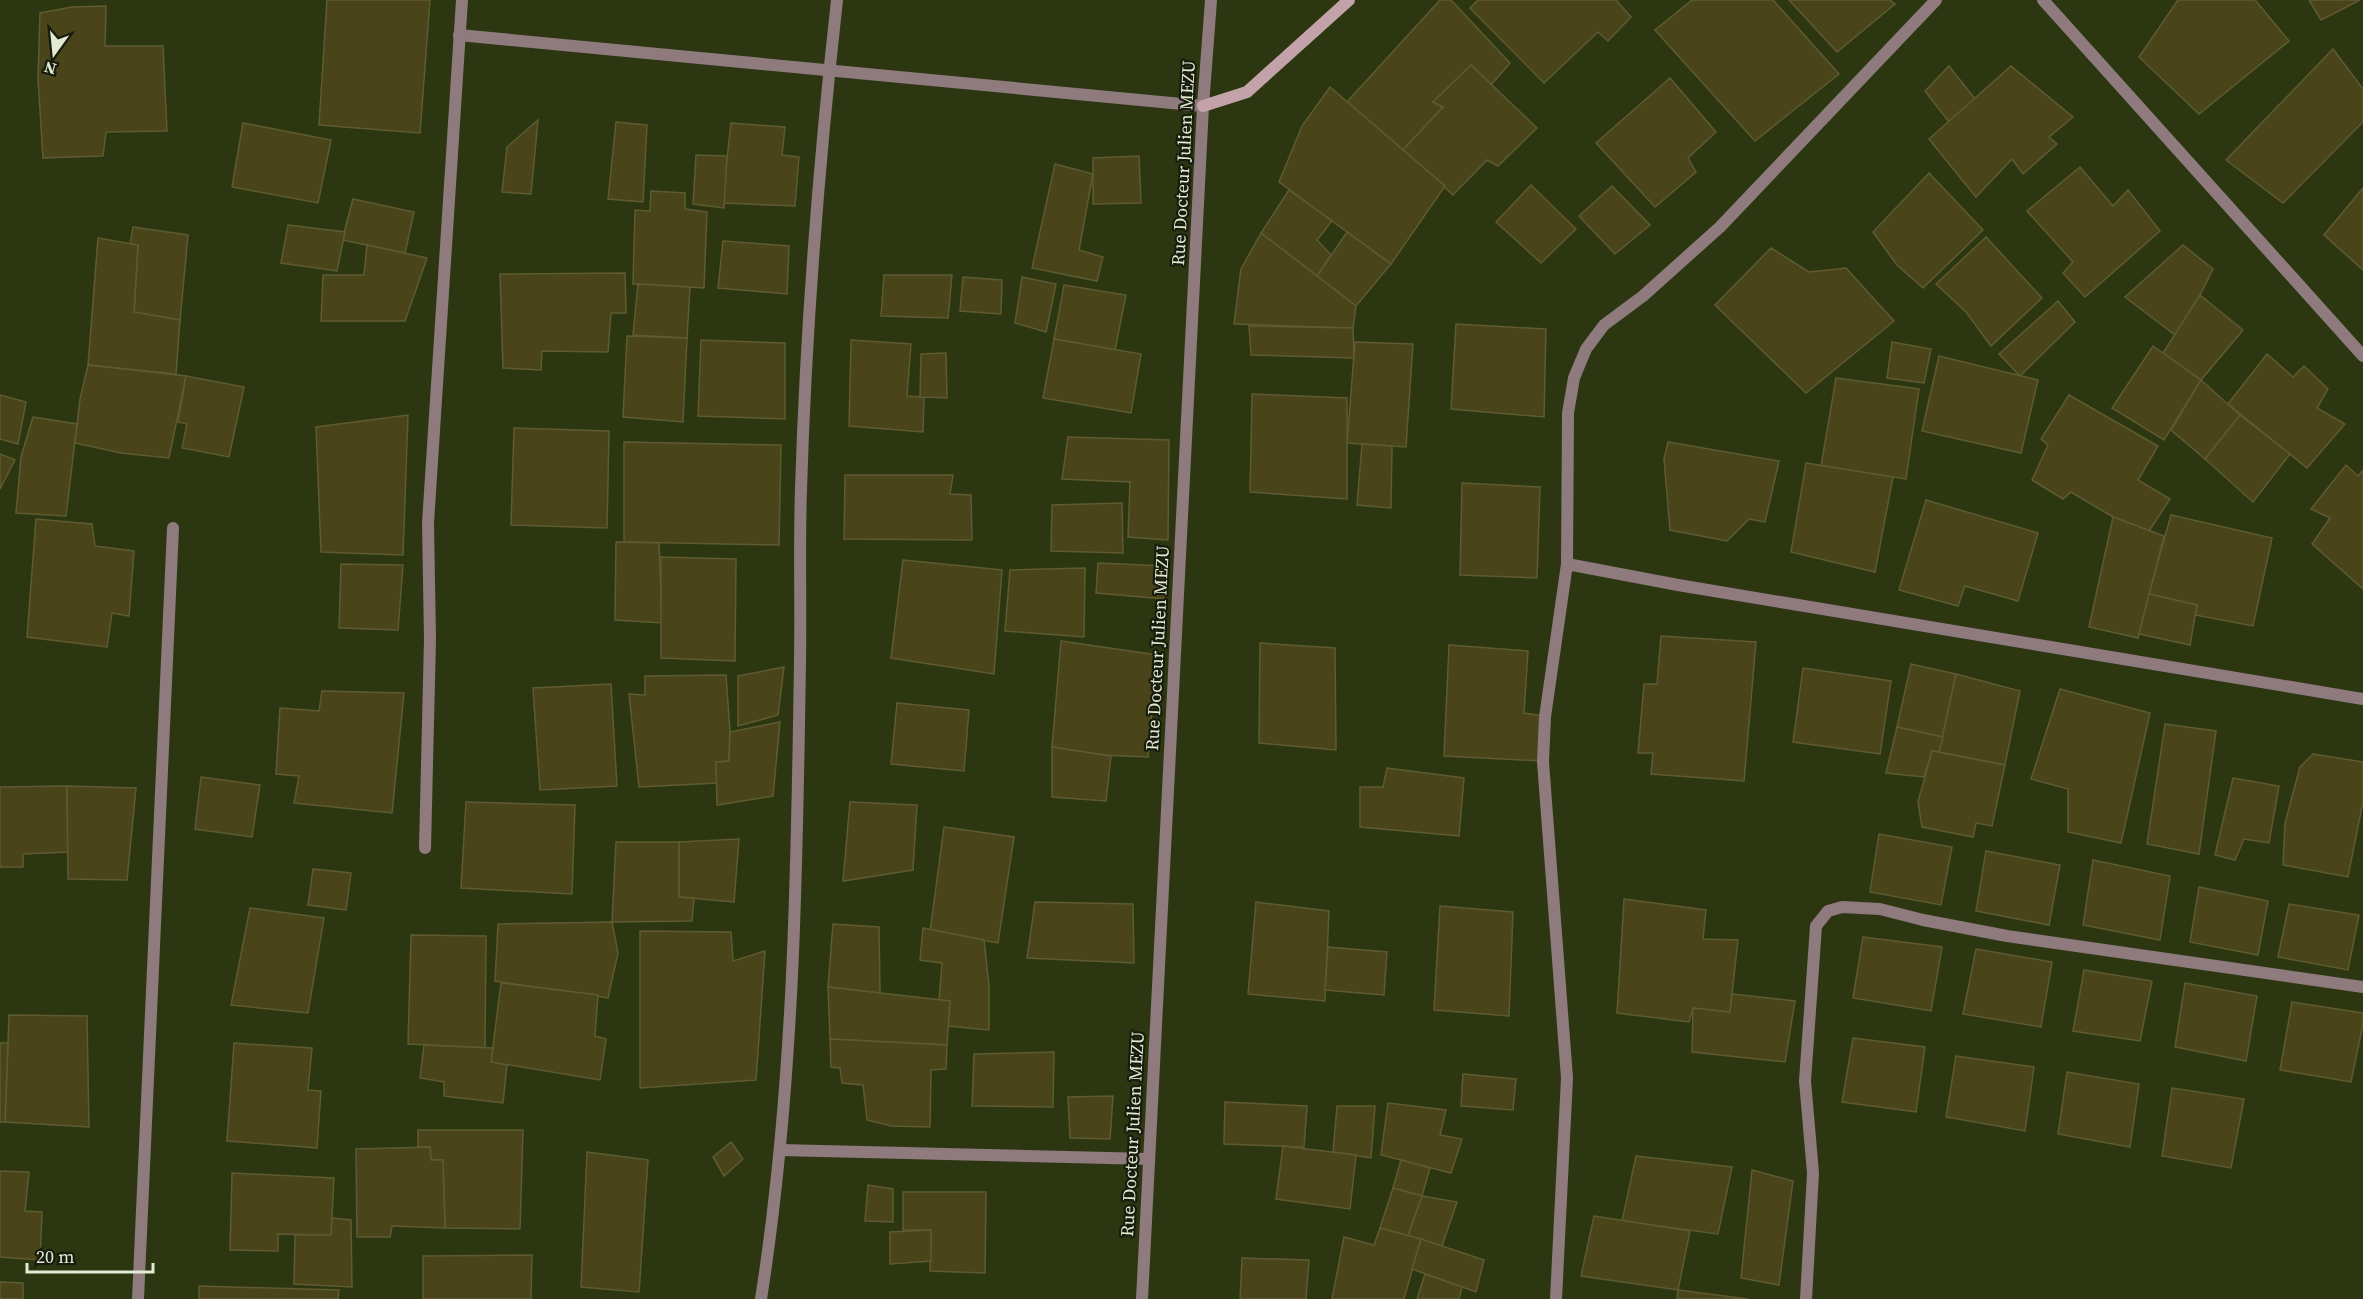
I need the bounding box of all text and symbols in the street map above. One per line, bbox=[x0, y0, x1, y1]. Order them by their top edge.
north arrow bbox=[24, 24, 84, 84]
text: N bbox=[41, 56, 59, 81]
street label: Rue Docteur Julien MEZU bbox=[1165, 60, 1201, 266]
street label: Rue Docteur Julien MEZU bbox=[1139, 545, 1175, 751]
street label: Rue Docteur Julien MEZU bbox=[1114, 1031, 1150, 1237]
scale bar bbox=[27, 1236, 153, 1274]
text: 20 m bbox=[36, 1244, 74, 1269]

